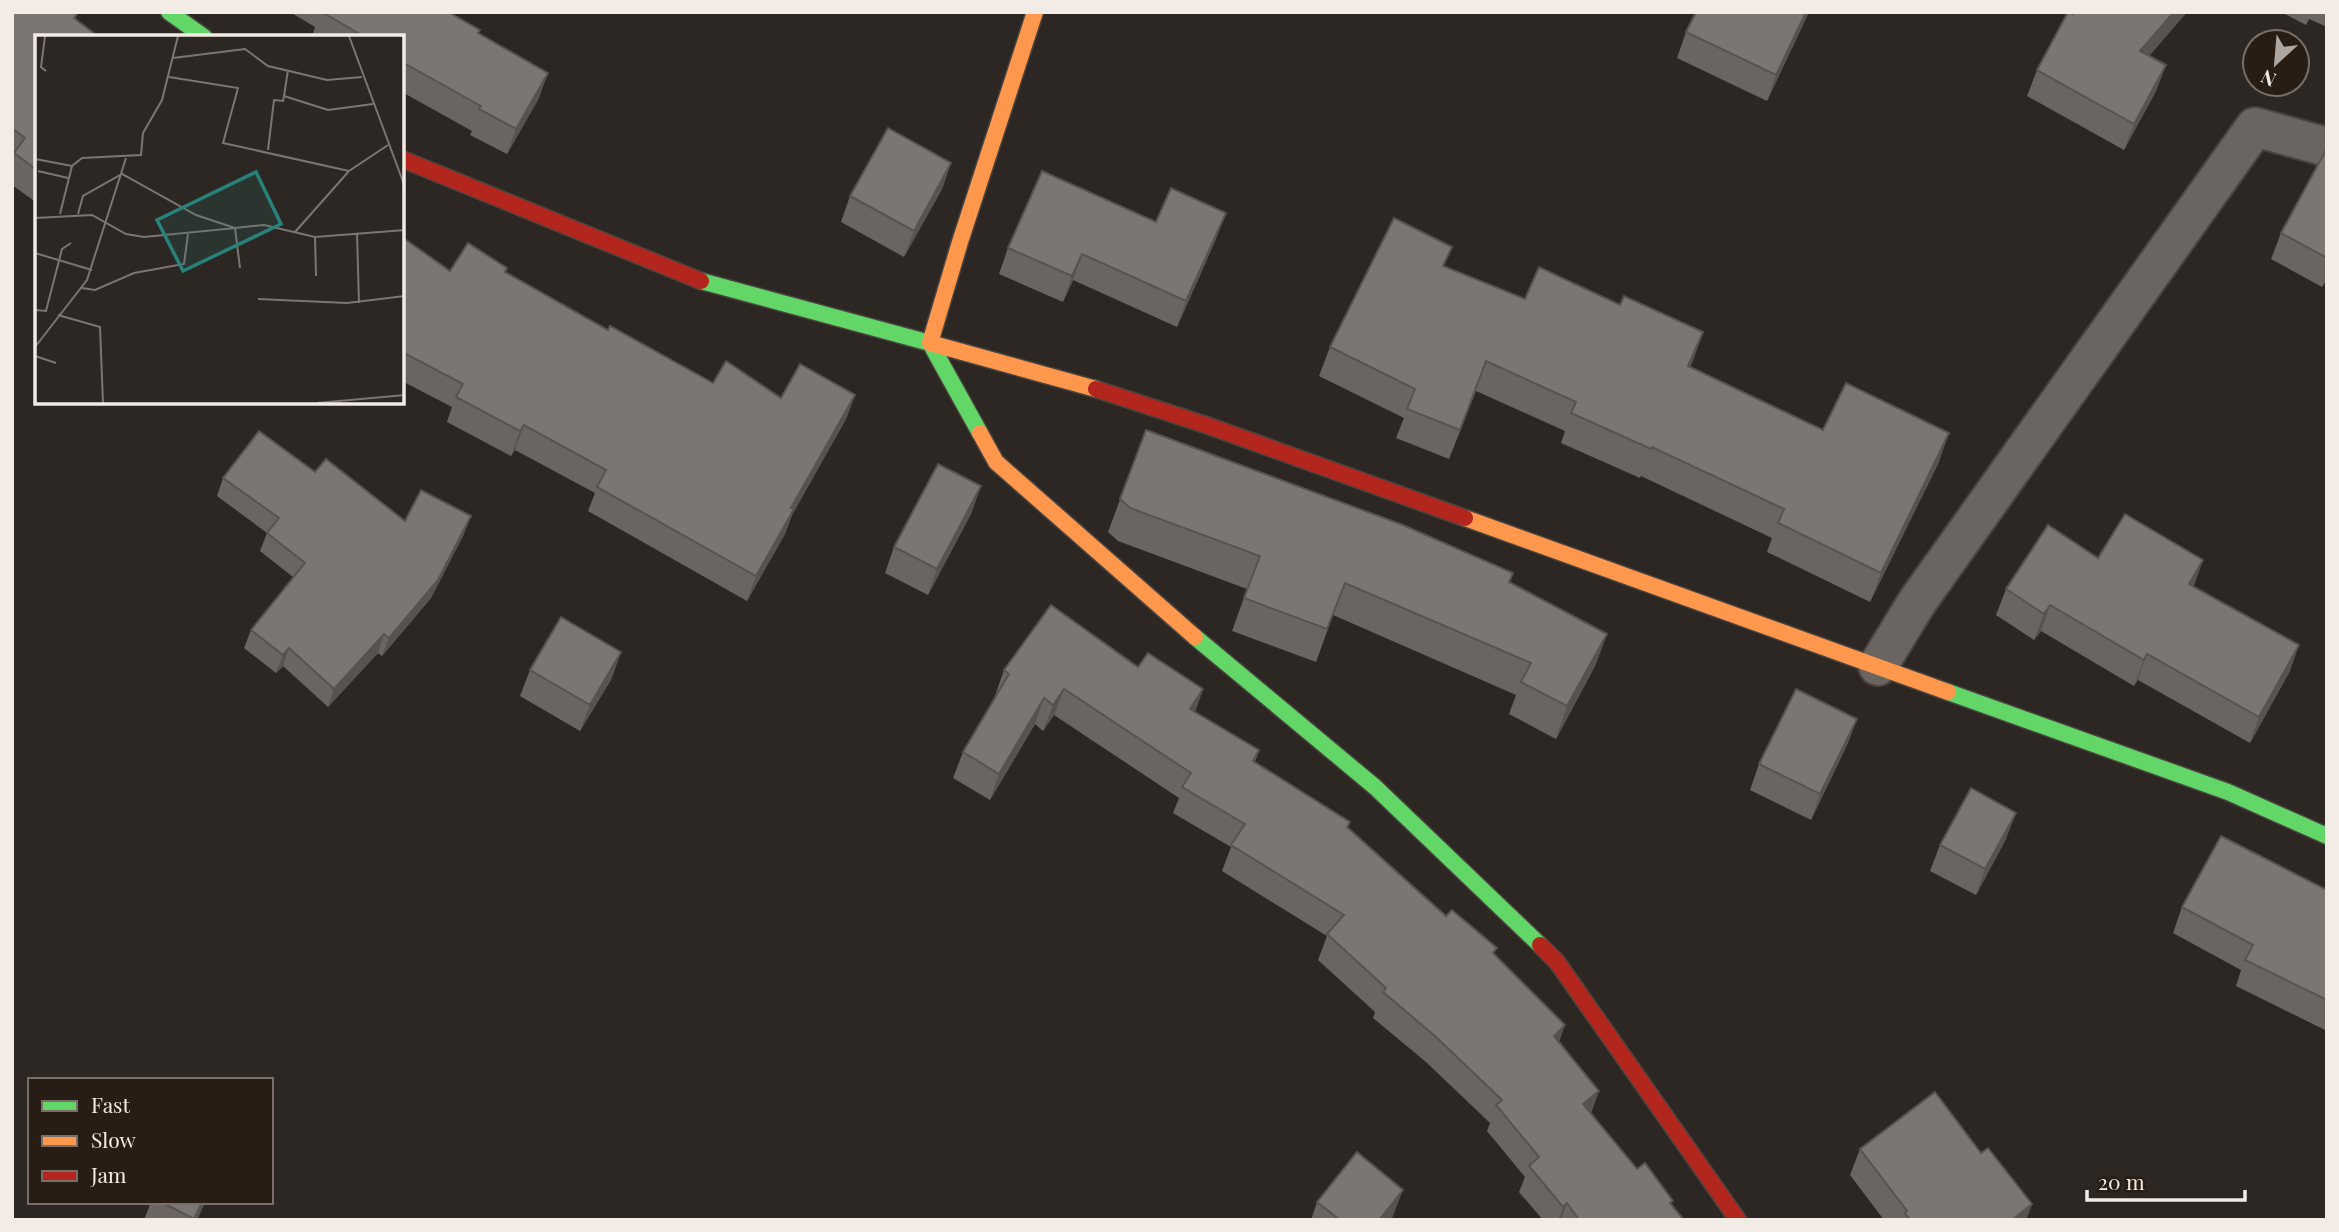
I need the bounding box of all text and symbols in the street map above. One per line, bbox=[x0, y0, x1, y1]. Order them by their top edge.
north arrow bbox=[2241, 28, 2311, 98]
inset map bbox=[35, 35, 404, 404]
text: N bbox=[2256, 64, 2280, 94]
legend bbox=[28, 1078, 273, 1204]
text: Fast bbox=[91, 1090, 130, 1118]
text: Slow bbox=[91, 1125, 136, 1153]
scale bar bbox=[2087, 1158, 2244, 1202]
text: Jam bbox=[90, 1160, 127, 1188]
text: 20 m bbox=[2098, 1167, 2145, 1195]

